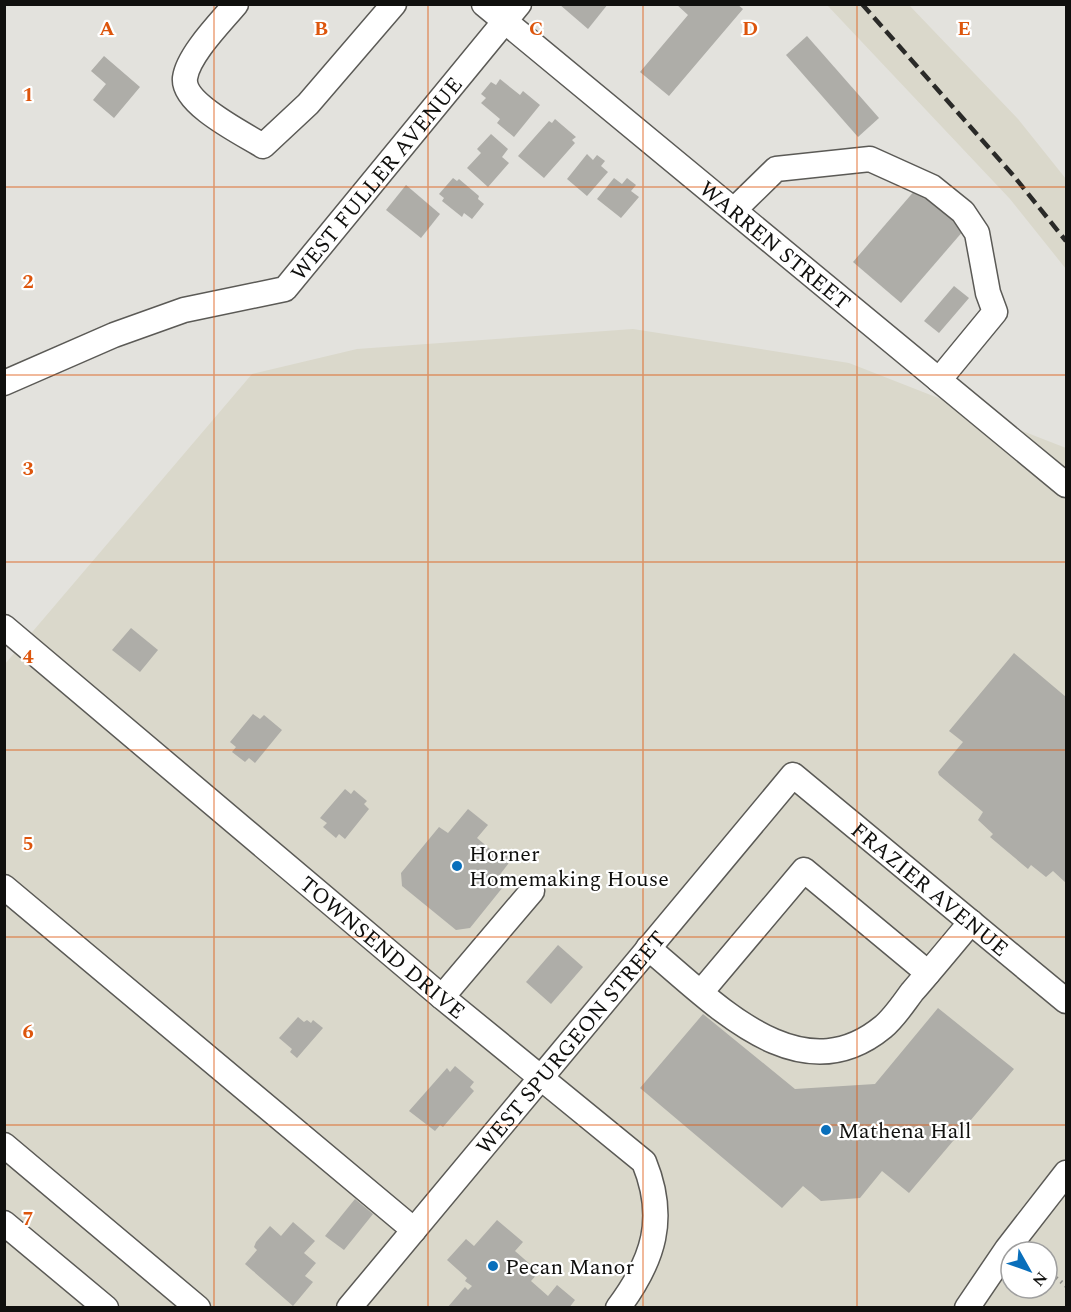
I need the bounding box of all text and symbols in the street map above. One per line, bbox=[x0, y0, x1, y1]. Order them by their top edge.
text: A bbox=[99, 14, 115, 44]
text: B bbox=[314, 14, 328, 44]
text: C bbox=[529, 14, 543, 44]
text: D bbox=[742, 14, 758, 44]
text: E bbox=[957, 14, 971, 44]
street label: WEST FULLER AVENUE bbox=[283, 70, 471, 288]
text: 1 bbox=[22, 80, 34, 110]
street label: WARREN STREET bbox=[691, 173, 858, 319]
text: 2 bbox=[22, 267, 34, 297]
text: 3 bbox=[22, 454, 34, 484]
text: 4 bbox=[22, 642, 34, 672]
street label: FRAZIER AVENUE bbox=[843, 814, 1016, 965]
text: 5 bbox=[22, 829, 34, 859]
place label: Horner Homemaking House bbox=[469, 838, 669, 896]
marker: Horner Homemaking House bbox=[450, 859, 464, 873]
street label: TOWNSEND DRIVE bbox=[292, 868, 472, 1028]
street label: WEST SPURGEON STREET bbox=[468, 924, 675, 1162]
text: 6 bbox=[22, 1017, 34, 1047]
place label: Mathena Hall bbox=[838, 1115, 971, 1148]
marker: Mathena Hall bbox=[819, 1123, 833, 1137]
text: 7 bbox=[22, 1204, 34, 1234]
north arrow bbox=[999, 1240, 1059, 1300]
place label: Pecan Manor bbox=[505, 1251, 634, 1284]
marker: Pecan Manor bbox=[486, 1259, 500, 1273]
text: N bbox=[1026, 1266, 1053, 1292]

